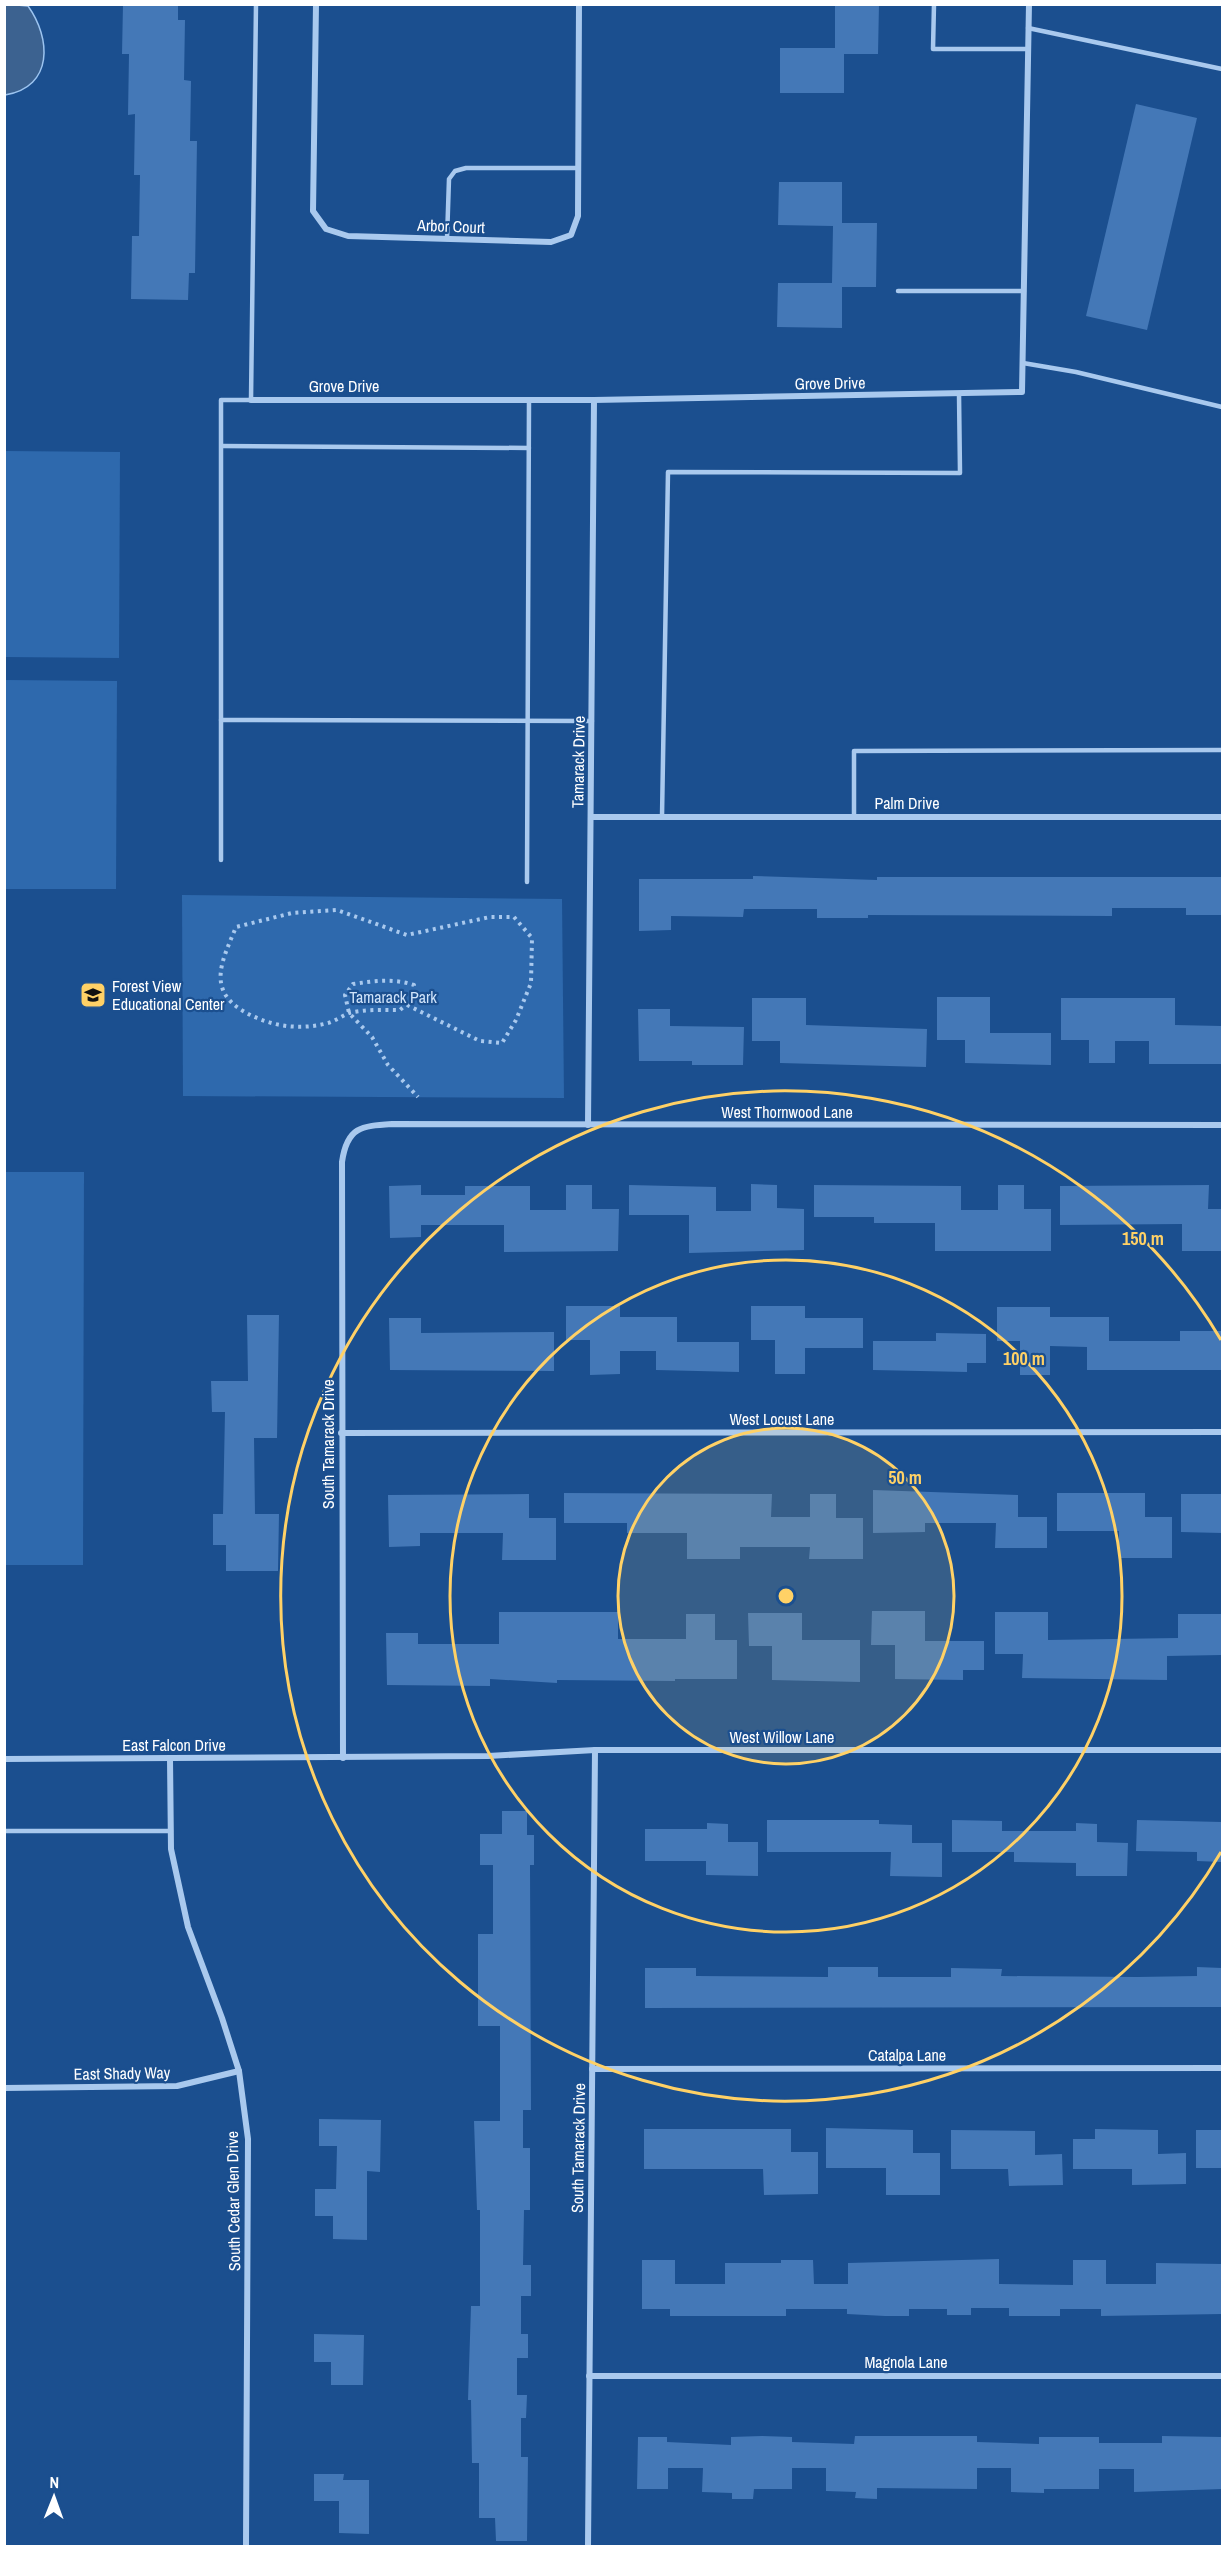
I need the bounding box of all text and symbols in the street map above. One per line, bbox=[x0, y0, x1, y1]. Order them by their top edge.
street label: Arbor Court bbox=[416, 214, 486, 238]
street label: Grove Drive bbox=[794, 371, 866, 395]
street label: Grove Drive bbox=[309, 375, 379, 397]
street label: Tamarack Drive bbox=[566, 716, 590, 808]
street label: Palm Drive bbox=[875, 792, 939, 814]
place label: Forest View Educational Center bbox=[112, 975, 225, 1015]
school or university icon: Forest View Educational Center bbox=[78, 980, 108, 1010]
park label: Tamarack Park bbox=[349, 986, 437, 1008]
street label: West Thornwood Lane bbox=[721, 1101, 853, 1123]
text: 150 m bbox=[1122, 1226, 1164, 1251]
text: 100 m bbox=[1003, 1346, 1045, 1371]
street label: South Tamarack Drive bbox=[317, 1379, 339, 1509]
street label: West Locust Lane bbox=[730, 1408, 834, 1430]
text: 50 m bbox=[888, 1465, 922, 1490]
centre of rings bbox=[776, 1586, 796, 1606]
street label: West Willow Lane bbox=[730, 1726, 834, 1748]
street label: East Falcon Drive bbox=[122, 1734, 226, 1756]
street label: Catalpa Lane bbox=[868, 2044, 946, 2066]
street label: East Shady Way bbox=[74, 2061, 171, 2085]
street label: South Tamarack Drive bbox=[566, 2083, 590, 2213]
street label: South Cedar Glen Drive bbox=[221, 2131, 245, 2271]
street label: Magnola Lane bbox=[864, 2351, 948, 2373]
north arrow bbox=[24, 2467, 84, 2527]
text: N bbox=[49, 2471, 59, 2493]

